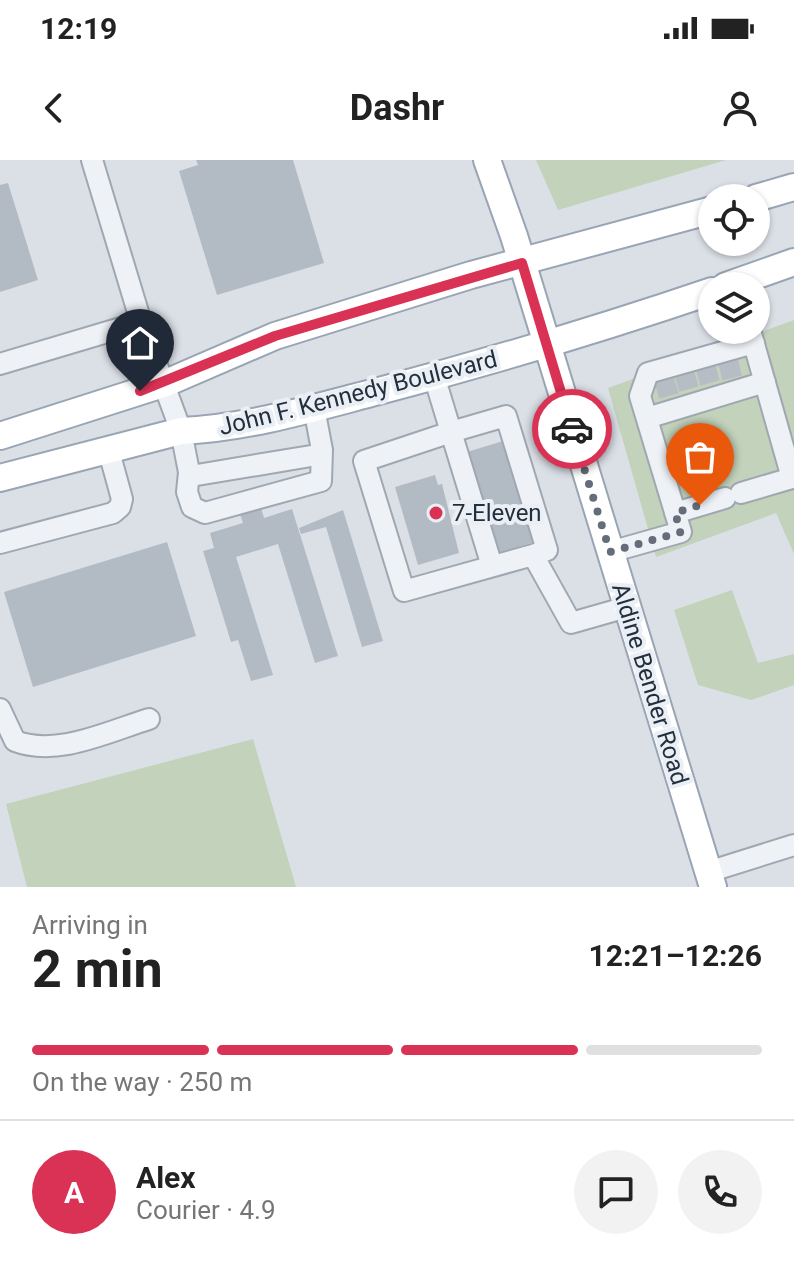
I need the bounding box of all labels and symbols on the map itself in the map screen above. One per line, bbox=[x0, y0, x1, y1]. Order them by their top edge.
pin bbox=[106, 309, 174, 391]
street label: John F. Kennedy Boulevard bbox=[216, 345, 500, 441]
courier bbox=[532, 389, 612, 469]
pin bbox=[666, 423, 734, 505]
place label: 7-Eleven bbox=[452, 499, 542, 527]
marker: 7-Eleven bbox=[427, 504, 445, 522]
street label: Aldine Bender Road bbox=[606, 580, 694, 788]

